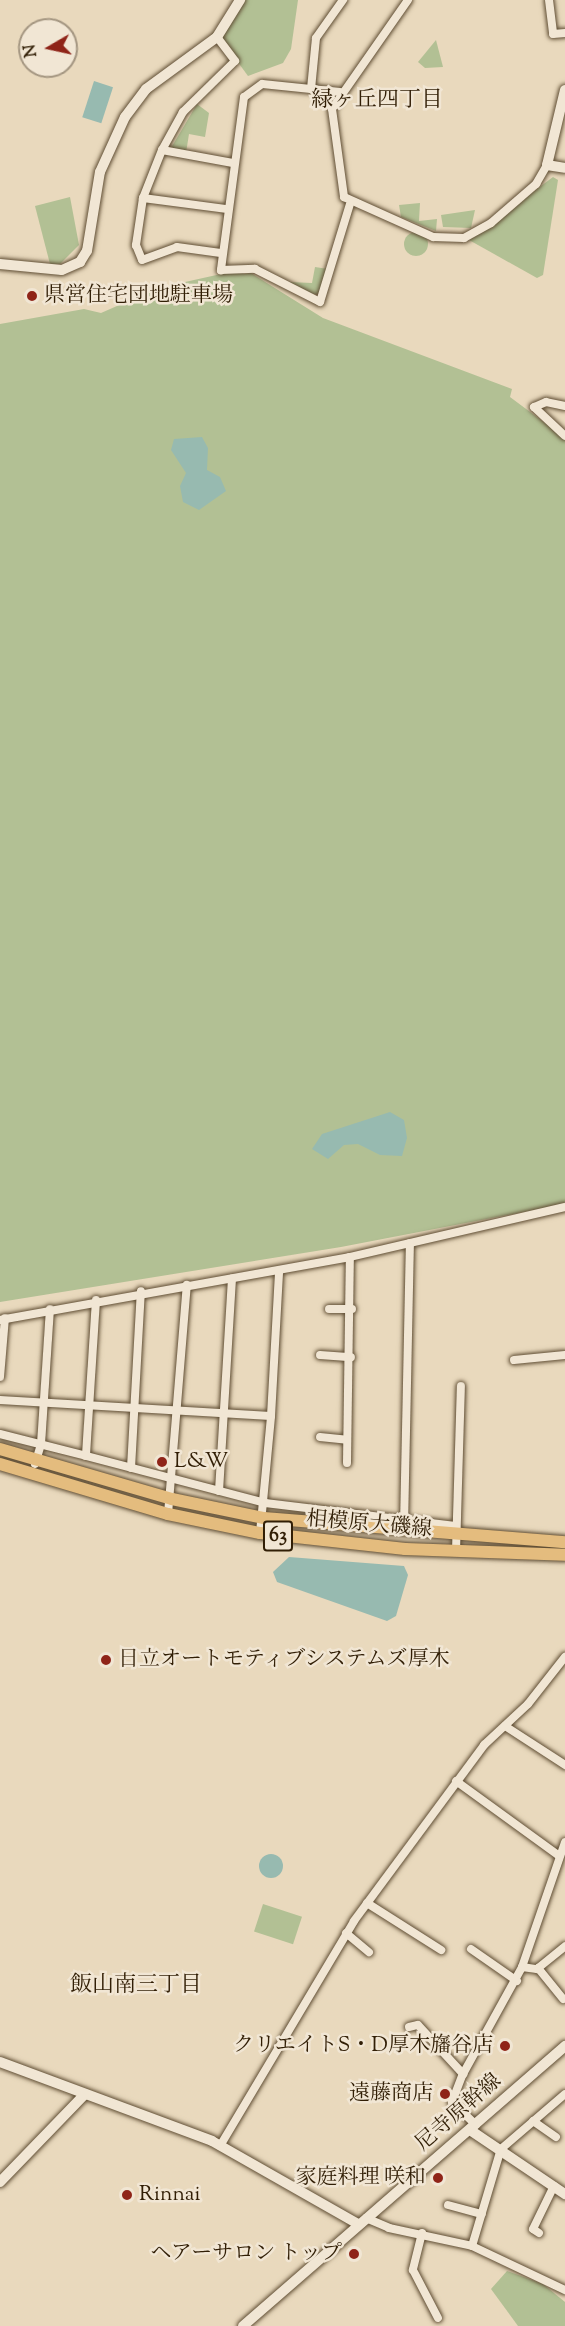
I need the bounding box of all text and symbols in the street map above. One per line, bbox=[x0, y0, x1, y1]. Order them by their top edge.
north arrow bbox=[18, 18, 78, 78]
text: N bbox=[19, 42, 44, 59]
district label: 緑ヶ丘四丁目 bbox=[311, 89, 443, 115]
place label: 県営住宅団地駐車場 bbox=[44, 283, 233, 309]
marker: 県営住宅団地駐車場 bbox=[25, 289, 39, 303]
place label: L&W bbox=[174, 1449, 228, 1475]
marker: L&W bbox=[155, 1455, 169, 1469]
street label: 相模原大磯線 bbox=[305, 1507, 433, 1543]
road number: 63 bbox=[262, 1519, 294, 1553]
place label: 日立オートモティブシステムズ厚木 bbox=[118, 1647, 454, 1673]
marker: 日立オートモティブシステムズ厚木 bbox=[99, 1653, 113, 1667]
district label: 飯山南三丁目 bbox=[70, 1974, 202, 2000]
place label: クリエイトS・D厚木旛谷店 bbox=[233, 2033, 493, 2059]
marker: クリエイトS・D厚木旛谷店 bbox=[498, 2039, 512, 2053]
street label: 尼寺原幹線 bbox=[411, 2069, 507, 2157]
place label: 遠藤商店 bbox=[349, 2081, 433, 2107]
marker: 遠藤商店 bbox=[438, 2087, 452, 2101]
place label: 家庭料理 咲和 bbox=[296, 2165, 426, 2191]
marker: 家庭料理 咲和 bbox=[431, 2171, 445, 2185]
place label: Rinnai bbox=[139, 2182, 201, 2208]
marker: Rinnai bbox=[120, 2188, 134, 2202]
place label: ヘアーサロン トップ bbox=[149, 2241, 342, 2267]
marker: ヘアーサロン トップ bbox=[347, 2247, 361, 2261]

